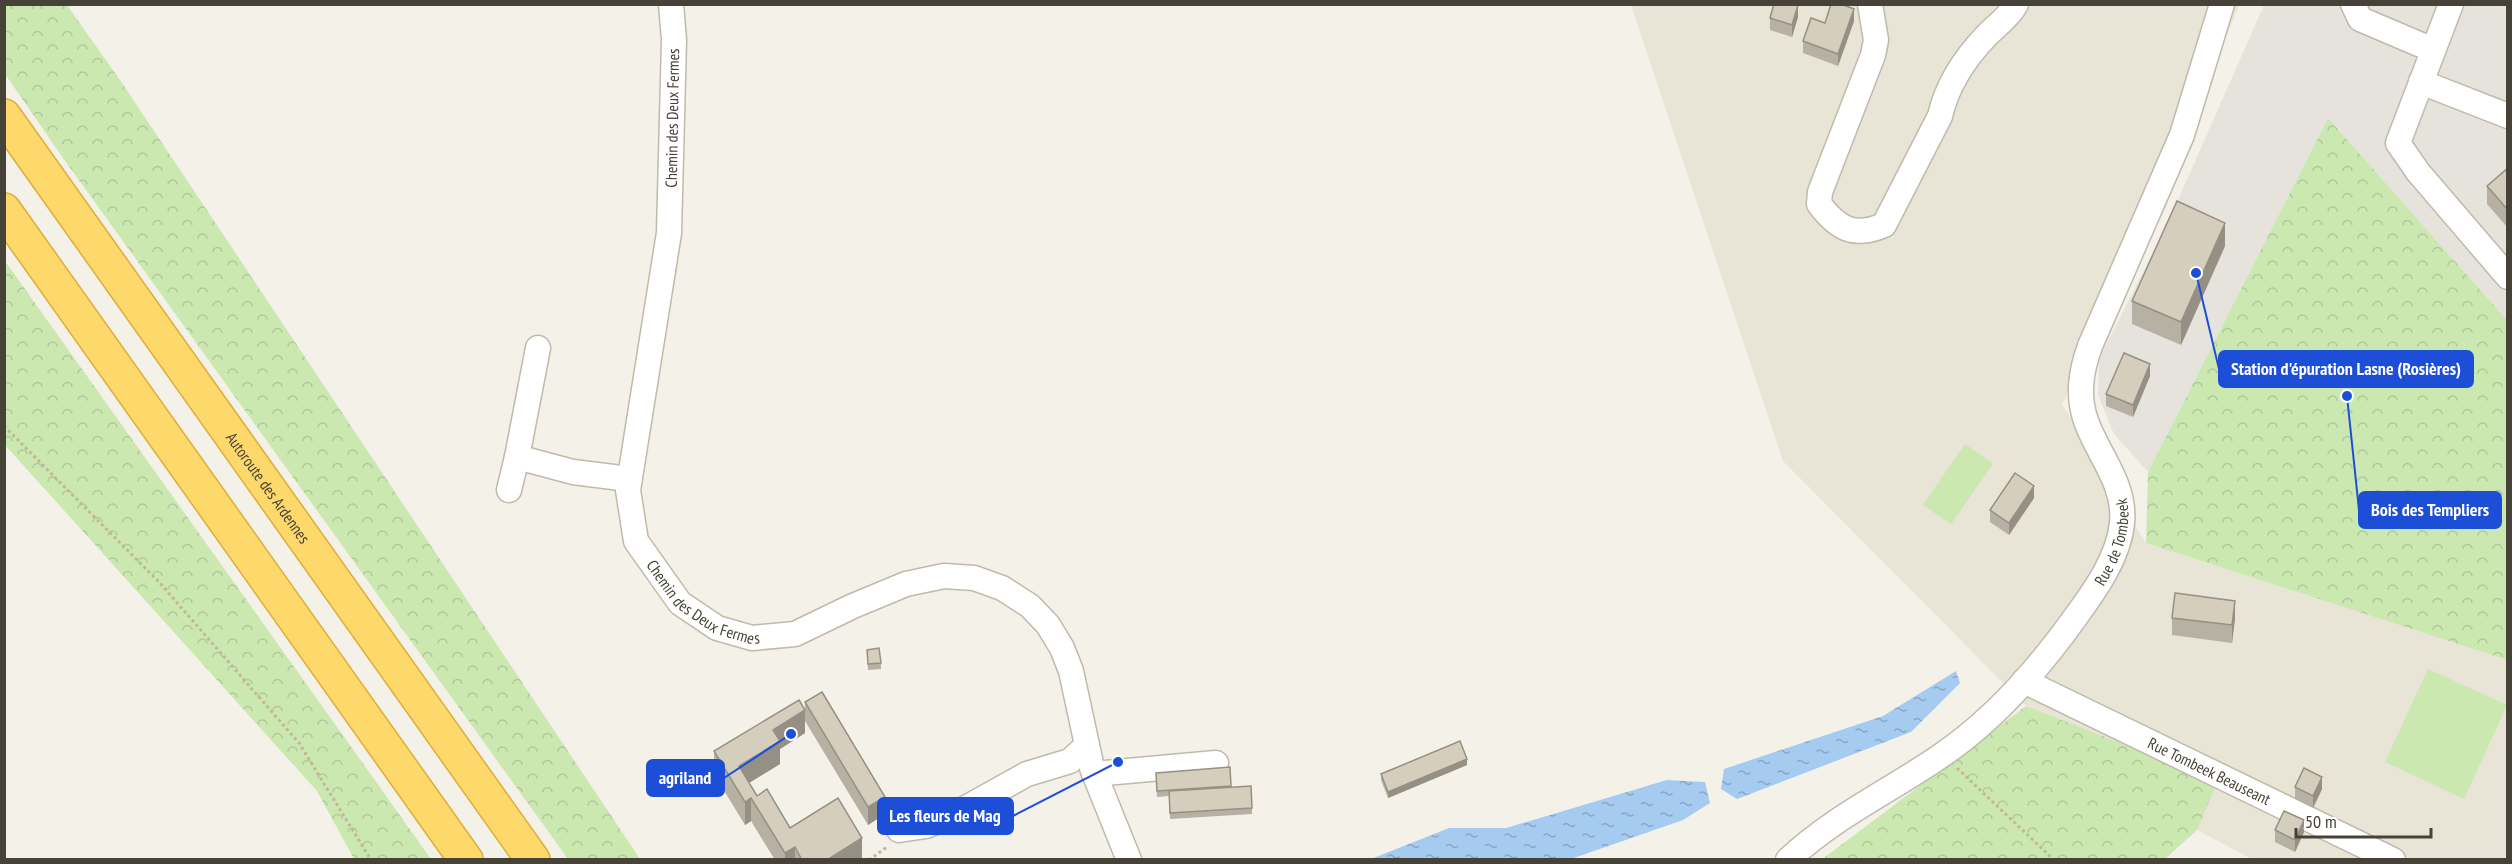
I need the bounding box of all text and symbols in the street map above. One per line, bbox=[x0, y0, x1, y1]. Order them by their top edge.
street label: Chemin des Deux Fermes bbox=[661, 48, 683, 188]
callout: Station d'épuration Lasne (Rosières) bbox=[2219, 351, 2473, 387]
text: Station d'épuration Lasne (Rosières) bbox=[2231, 357, 2461, 380]
street label: Autoroute des Ardennes bbox=[222, 428, 315, 547]
callout: Bois des Templiers bbox=[2359, 492, 2501, 528]
street label: Rue de Tombeek bbox=[2090, 496, 2132, 589]
text: Bois des Templiers bbox=[2371, 498, 2489, 521]
street label: Chemin des Deux Fermes bbox=[642, 556, 760, 648]
street label: Rue Tombeek Beauseant bbox=[2145, 733, 2274, 809]
callout: agriland bbox=[647, 760, 724, 796]
text: agriland bbox=[659, 766, 711, 789]
callout: Les fleurs de Mag bbox=[878, 798, 1013, 834]
scale bar bbox=[2296, 801, 2431, 839]
text: Les fleurs de Mag bbox=[889, 804, 1001, 827]
text: 50 m bbox=[2305, 810, 2337, 833]

